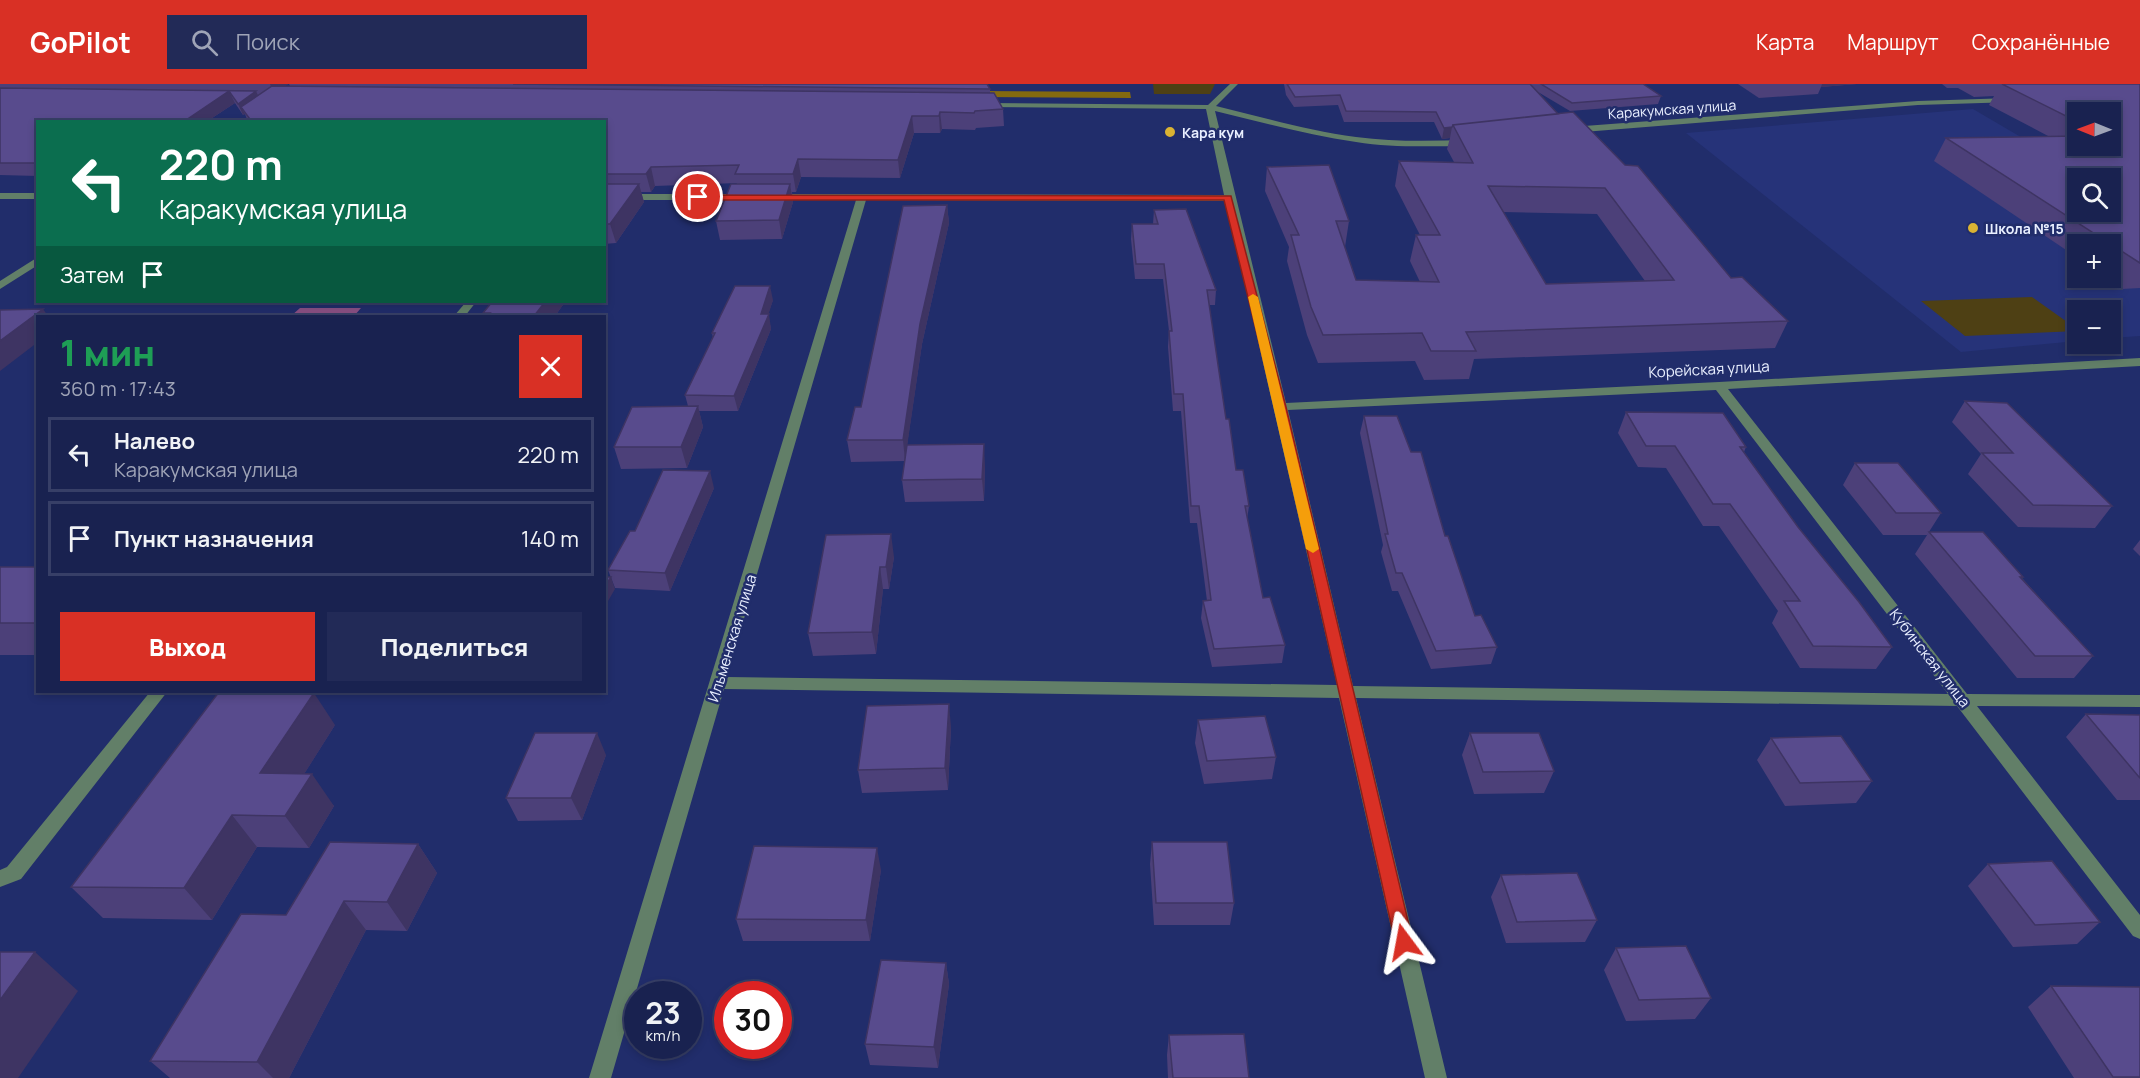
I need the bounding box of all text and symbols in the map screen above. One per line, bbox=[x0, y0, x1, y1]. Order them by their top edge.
search box bbox=[167, 15, 587, 69]
text: GoPilot bbox=[30, 23, 131, 61]
icon: search bbox=[188, 26, 221, 59]
text: Поиск bbox=[236, 27, 300, 57]
text: Карта bbox=[1756, 28, 1814, 56]
text: Маршрут bbox=[1847, 28, 1939, 56]
text: Сохранённые bbox=[1972, 28, 2110, 56]
street label: Каракумская улица bbox=[1607, 95, 1737, 123]
north arrow bbox=[2067, 102, 2121, 156]
map controls bbox=[2067, 102, 2121, 354]
place label: Кара кум bbox=[1182, 123, 1244, 142]
marker: Кара кум bbox=[1163, 125, 1177, 139]
text: 220 m bbox=[159, 135, 283, 193]
icon: left bbox=[60, 144, 138, 222]
button: search bbox=[2067, 168, 2121, 222]
pin bbox=[672, 171, 723, 222]
icon: arrive bbox=[681, 180, 714, 213]
text: Каракумская улица bbox=[159, 190, 407, 227]
place label: Школа №15 bbox=[1985, 219, 2064, 238]
marker: Школа №15 bbox=[1966, 221, 1980, 235]
button: + bbox=[2067, 234, 2121, 288]
icon: arrive bbox=[136, 258, 169, 291]
text: Затем bbox=[60, 260, 124, 290]
button: − bbox=[2067, 300, 2121, 354]
text: 1 мин bbox=[60, 328, 155, 377]
button: close bbox=[519, 335, 582, 398]
street label: Корейская улица bbox=[1648, 355, 1770, 383]
text: 360 m · 17:43 bbox=[60, 375, 176, 402]
text: Налево bbox=[114, 426, 195, 456]
icon: left bbox=[63, 438, 96, 471]
text: 220 m bbox=[517, 440, 579, 470]
text: Каракумская улица bbox=[114, 456, 298, 483]
icon: arrive bbox=[63, 522, 96, 555]
text: Пункт назначения bbox=[114, 524, 314, 554]
text: 140 m bbox=[521, 524, 579, 554]
street label: Ильменская улица bbox=[703, 571, 761, 705]
street label: Кубинская улица bbox=[1885, 604, 1975, 712]
button: Выход bbox=[60, 612, 315, 681]
button: Поделиться bbox=[327, 612, 582, 681]
position arrow bbox=[1372, 910, 1436, 974]
speed limit sign: 30 bbox=[714, 981, 792, 1059]
text: 23 bbox=[645, 992, 681, 1033]
text: km/h bbox=[646, 1025, 680, 1046]

